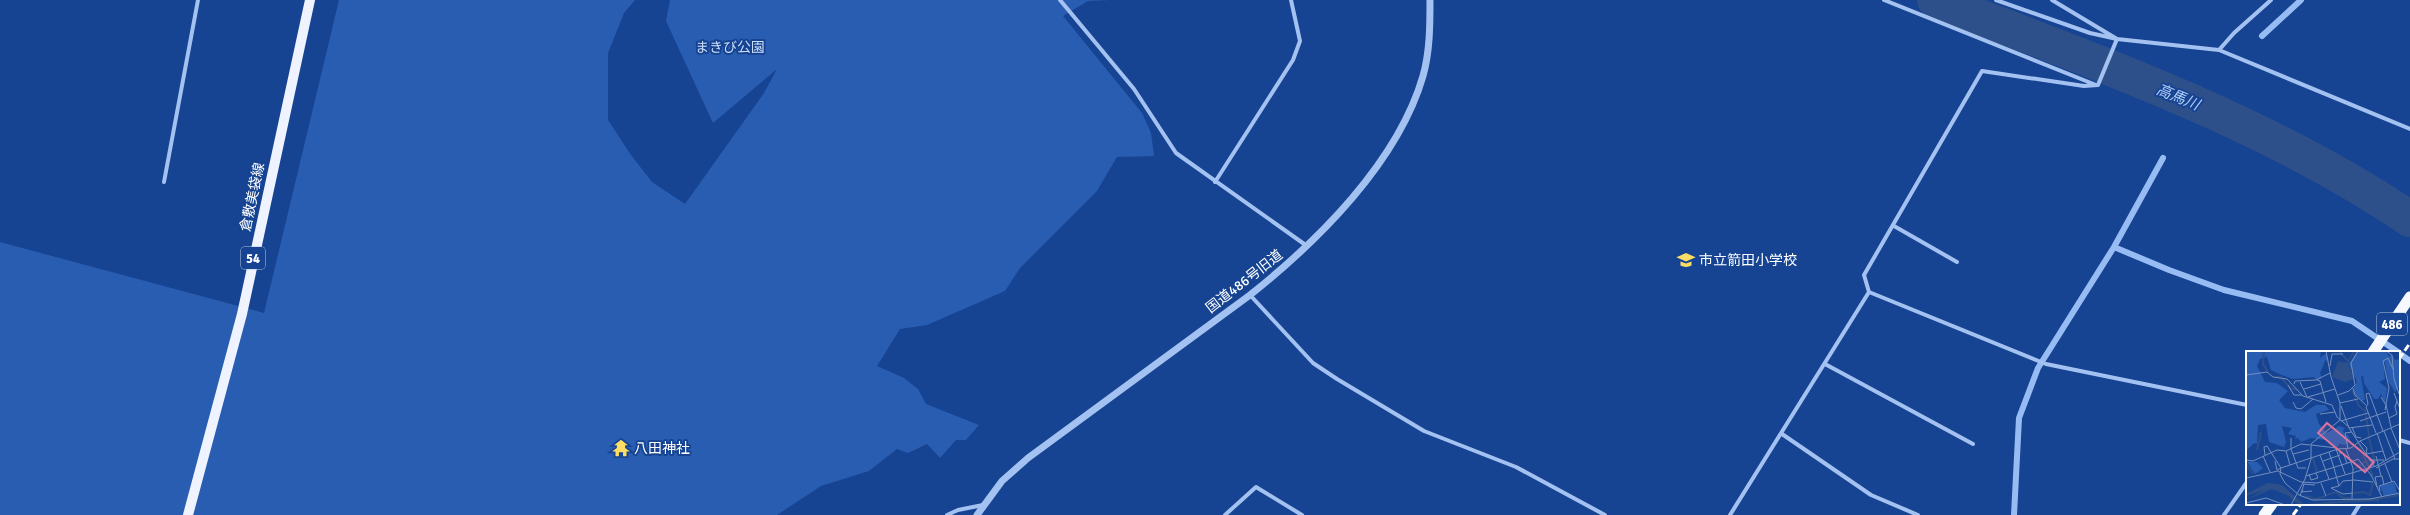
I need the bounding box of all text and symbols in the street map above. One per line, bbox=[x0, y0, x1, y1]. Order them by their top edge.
park label: まきび公園 bbox=[695, 39, 765, 56]
water label: 高馬川 bbox=[2154, 80, 2204, 115]
street label: 倉敷美袋線 bbox=[237, 161, 268, 233]
street label: 国道486号旧道 bbox=[1203, 246, 1286, 317]
road number: 54 bbox=[241, 247, 265, 269]
school or university icon: 市立箭田小学校 bbox=[1676, 250, 1696, 270]
place label: 市立箭田小学校 bbox=[1699, 252, 1797, 269]
road number: 486 bbox=[2377, 313, 2407, 335]
inset map bbox=[2246, 351, 2400, 505]
temple icon: 八田神社 bbox=[611, 438, 631, 458]
place label: 八田神社 bbox=[634, 440, 690, 457]

